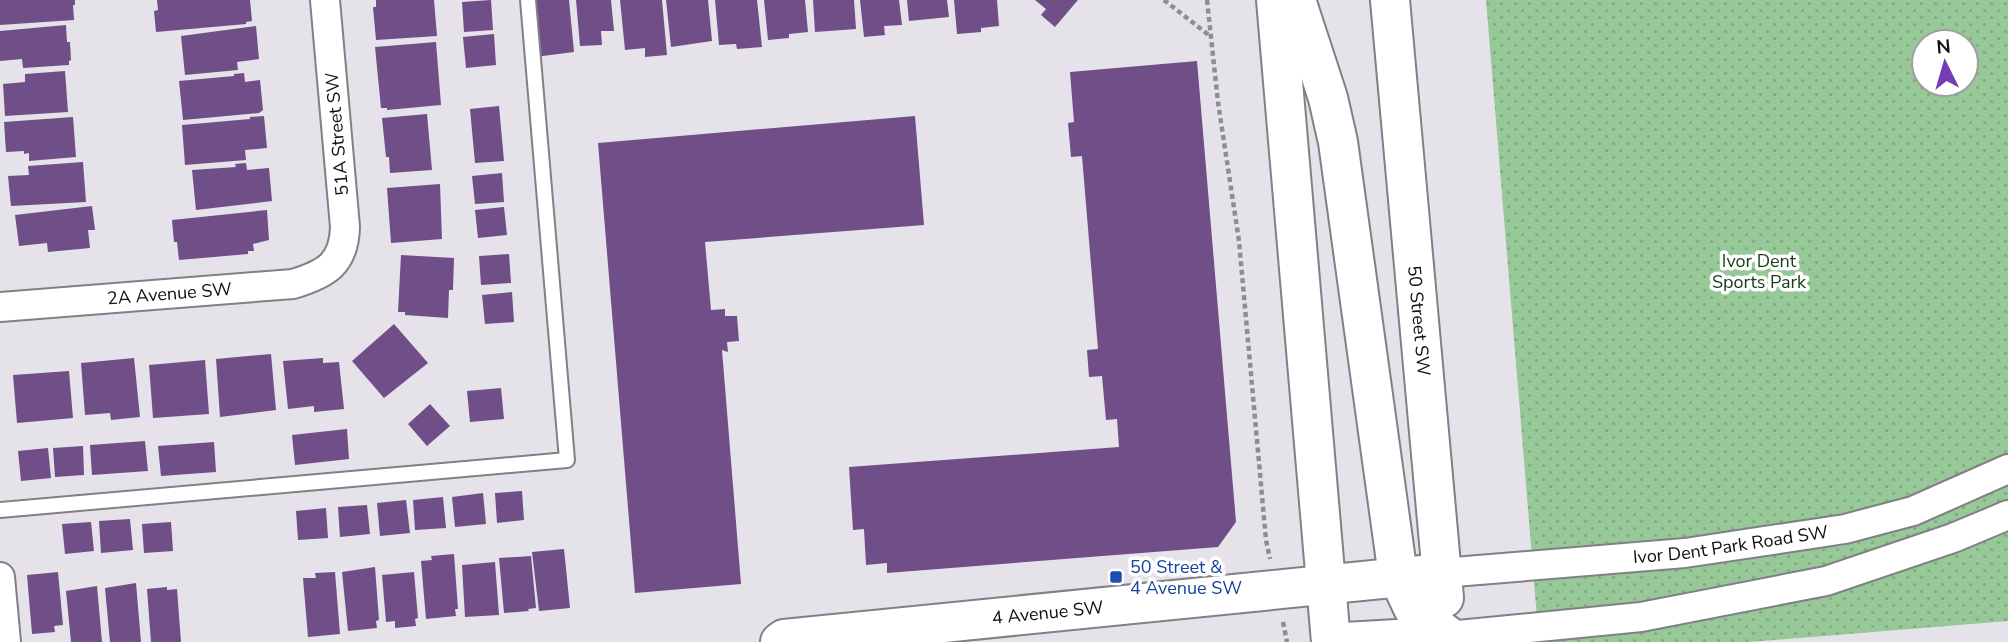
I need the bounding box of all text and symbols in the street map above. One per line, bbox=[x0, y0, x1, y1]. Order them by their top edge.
north arrow bbox=[1910, 28, 1980, 98]
text: N bbox=[1935, 33, 1952, 61]
street label: 51A Street SW bbox=[320, 71, 354, 197]
park label: Ivor Dent Sports Park bbox=[1712, 249, 1807, 294]
street label: 50 Street SW bbox=[1402, 264, 1436, 377]
street label: 2A Avenue SW bbox=[106, 277, 233, 311]
street label: Ivor Dent Park Road SW bbox=[1632, 520, 1830, 569]
place label: 50 Street & 4 Avenue SW bbox=[1130, 555, 1242, 600]
marker: 50 Street & 4 Avenue SW bbox=[1108, 569, 1124, 585]
street label: 4 Avenue SW bbox=[991, 595, 1105, 630]

